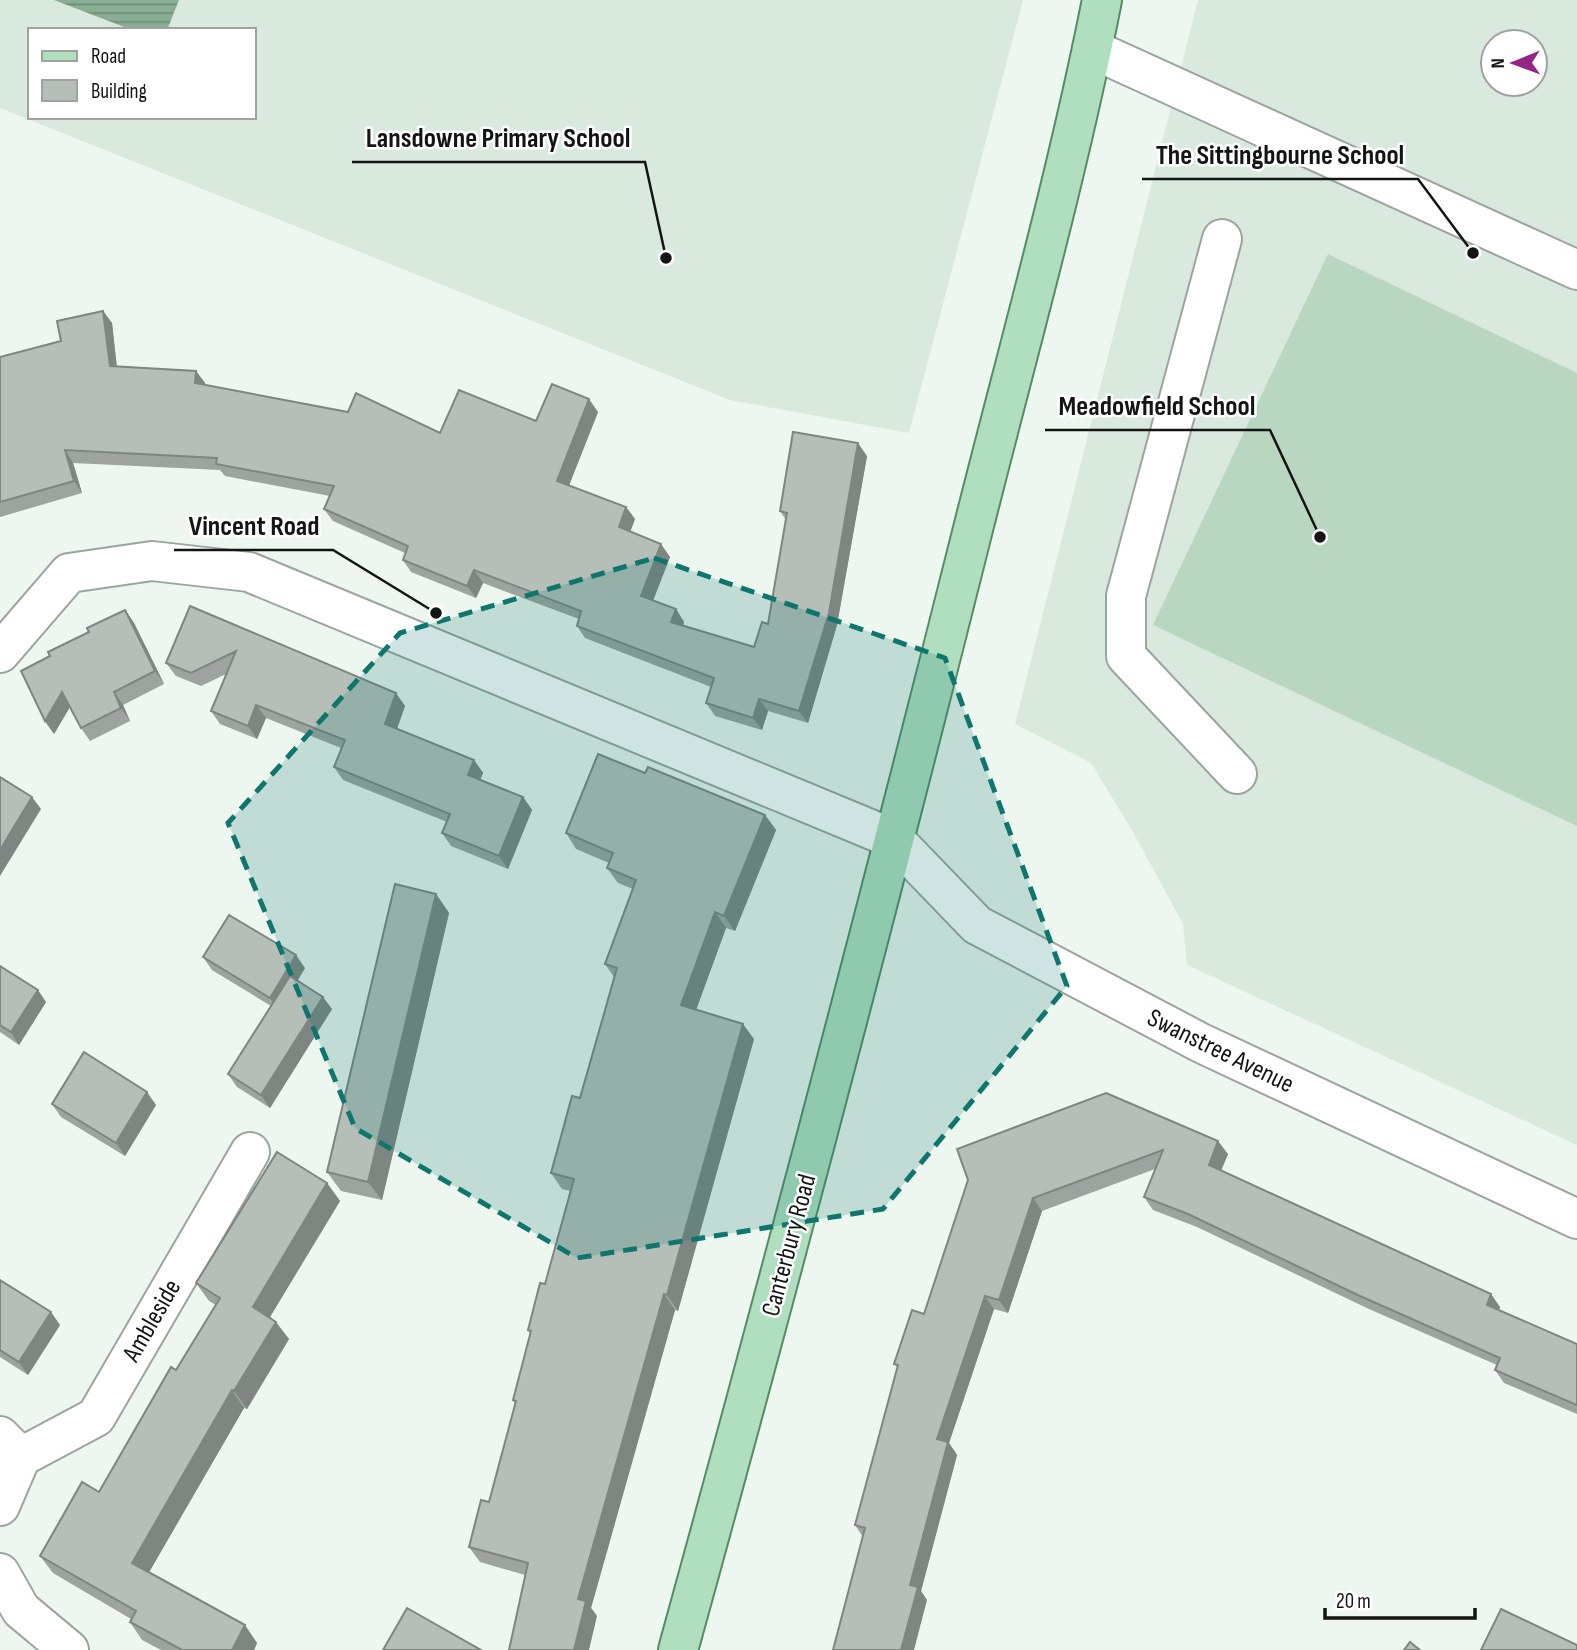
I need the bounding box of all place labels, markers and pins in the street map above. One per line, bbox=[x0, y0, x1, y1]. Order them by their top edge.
callout: Lansdowne Primary School bbox=[352, 113, 645, 162]
callout: The Sittingbourne School bbox=[1142, 130, 1418, 179]
callout: Meadowfield School bbox=[1045, 381, 1270, 430]
callout: Vincent Road bbox=[174, 501, 333, 550]

